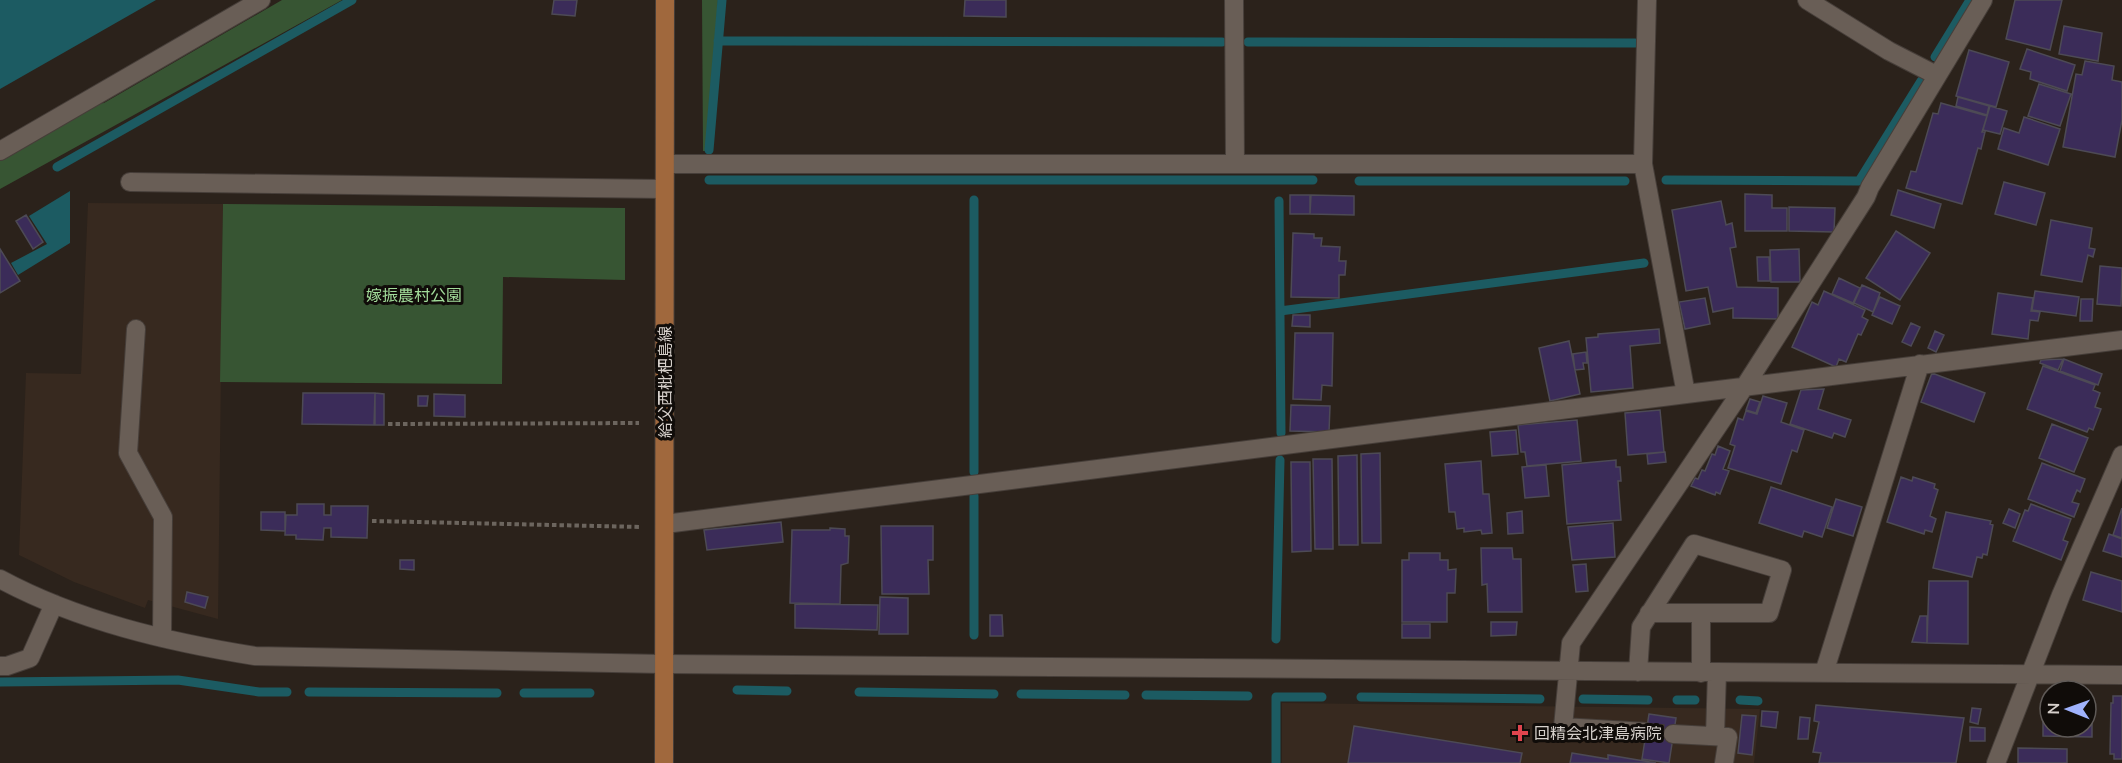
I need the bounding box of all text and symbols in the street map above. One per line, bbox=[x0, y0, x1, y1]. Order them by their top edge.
park label: 嫁振農村公園 bbox=[366, 285, 462, 307]
street label: 給父西枇杷島線 bbox=[655, 326, 677, 438]
north arrow bbox=[2038, 679, 2098, 739]
text: N bbox=[2043, 703, 2065, 715]
place label: 回精会北津島病院 bbox=[1534, 723, 1662, 745]
marker: 回精会北津島病院 bbox=[1511, 724, 1529, 742]

